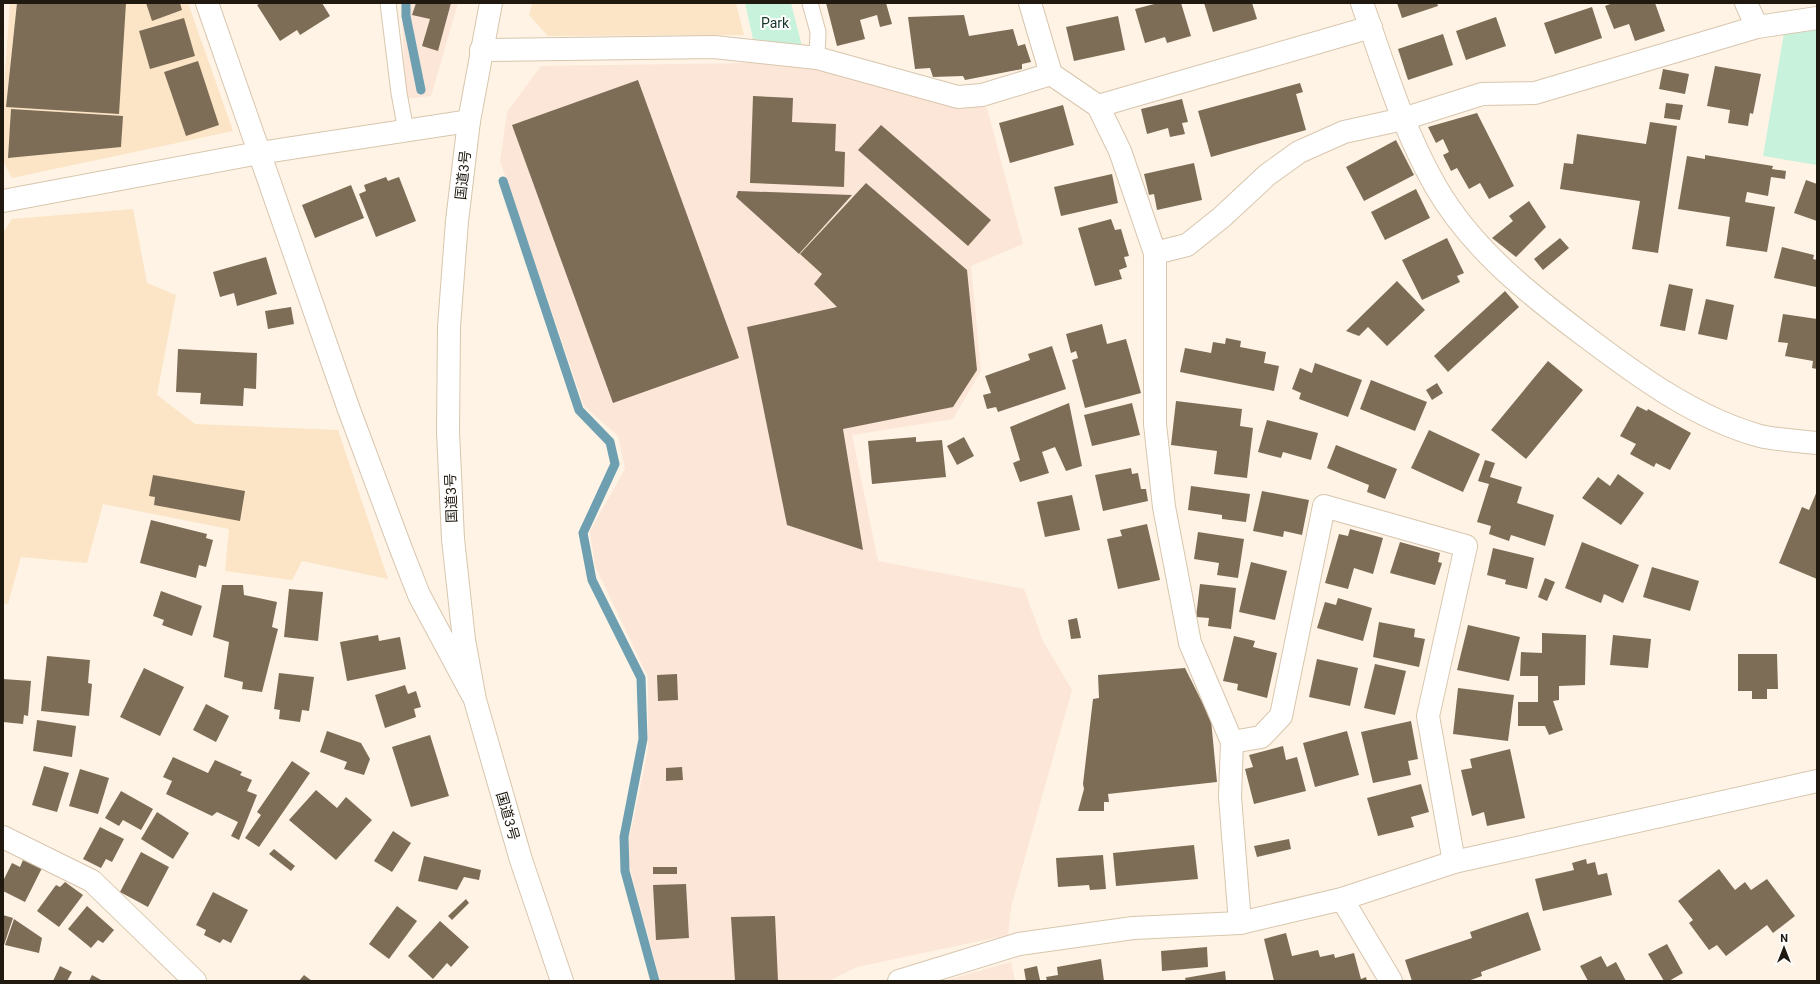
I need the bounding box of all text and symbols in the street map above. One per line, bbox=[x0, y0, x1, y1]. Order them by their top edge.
park label: Park bbox=[761, 15, 790, 31]
street label: 国道3号 bbox=[452, 149, 474, 201]
street label: 国道3号 bbox=[442, 473, 460, 523]
street label: 国道3号 bbox=[493, 790, 523, 842]
north arrow bbox=[1764, 928, 1804, 968]
text: N bbox=[1780, 932, 1788, 945]

